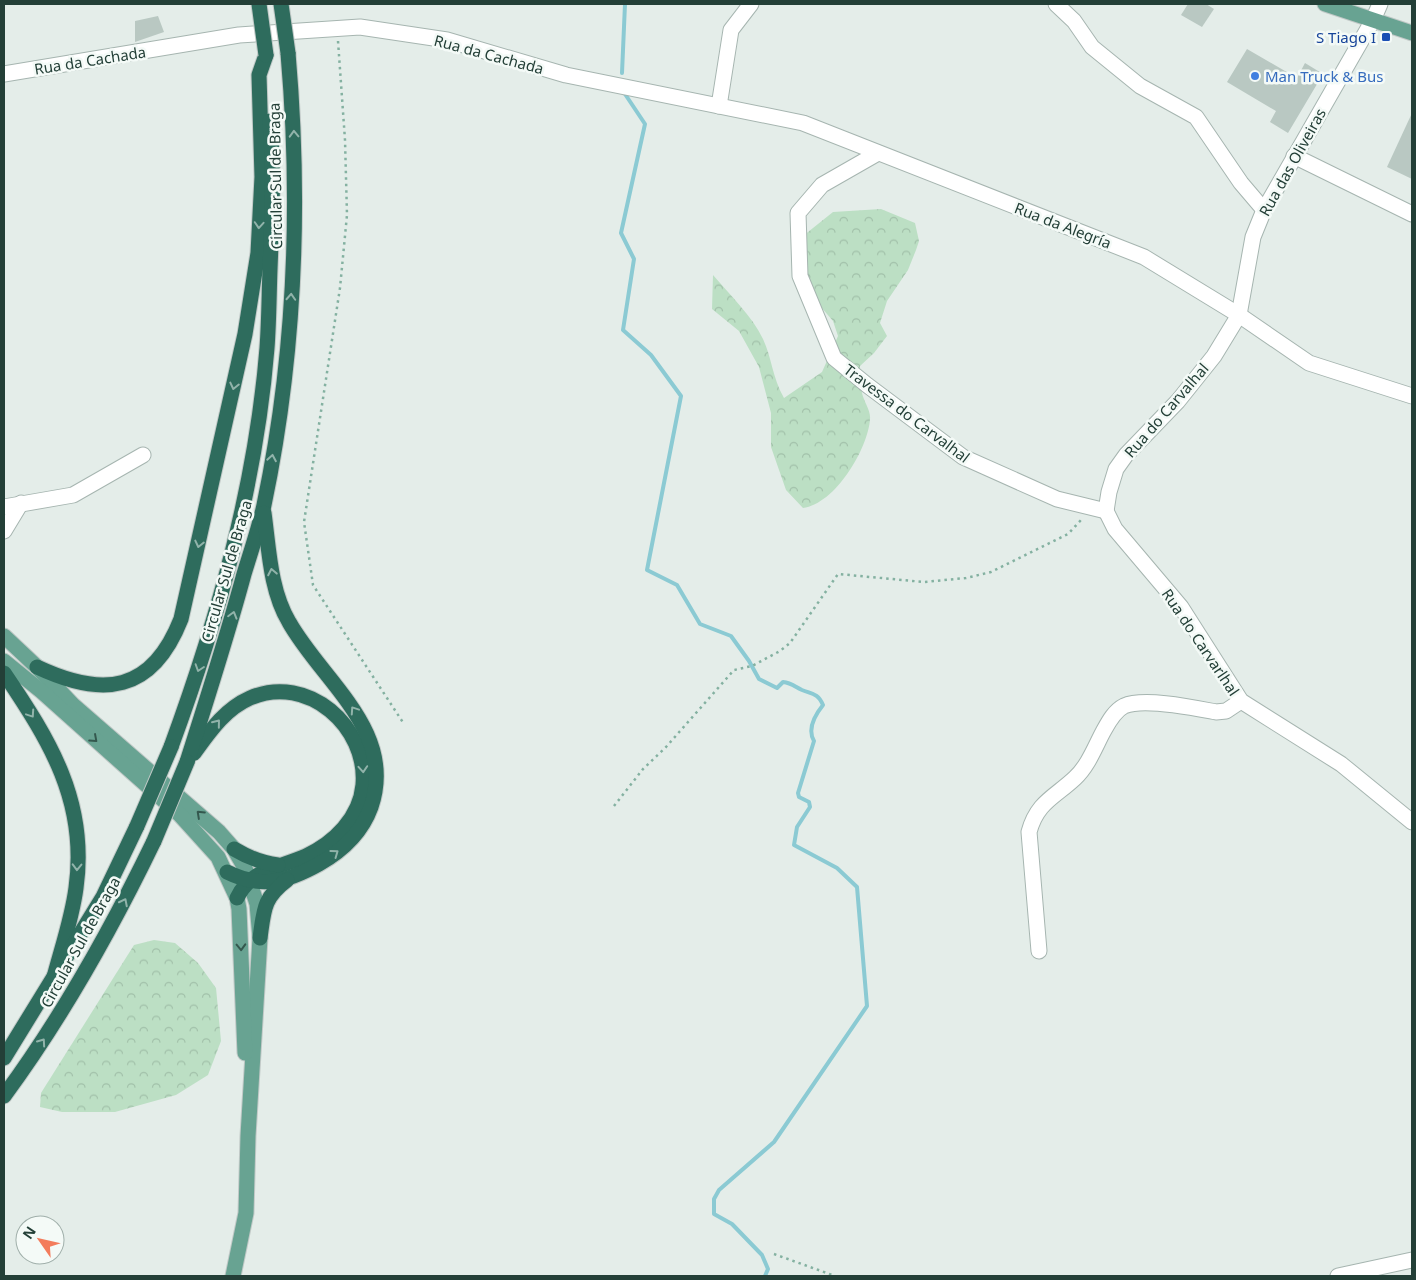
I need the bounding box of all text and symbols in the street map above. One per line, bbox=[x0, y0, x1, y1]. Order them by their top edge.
place label: S Tiago I bbox=[1316, 27, 1376, 47]
street label: Rua da Cachada bbox=[432, 30, 546, 78]
marker: S Tiago I bbox=[1380, 31, 1392, 43]
street label: Rua da Cachada bbox=[33, 41, 147, 79]
place label: Man Truck & Bus bbox=[1265, 66, 1383, 86]
marker: Man Truck & Bus bbox=[1249, 70, 1261, 82]
street label: Circular Sul de Braga bbox=[264, 103, 286, 249]
street label: Rua das Oliveiras bbox=[1254, 104, 1330, 220]
one-way arrow bbox=[288, 130, 299, 138]
street label: Rua da Alegría bbox=[1012, 197, 1114, 253]
one-way arrow bbox=[254, 222, 265, 230]
one-way arrow bbox=[286, 293, 297, 301]
street label: Travessa do Carvalhal bbox=[840, 359, 974, 467]
street label: Rua do Carvalhal bbox=[1120, 359, 1212, 461]
one-way arrow bbox=[229, 381, 240, 390]
one-way arrow bbox=[267, 454, 277, 463]
street label: Circular Sul de Braga bbox=[196, 498, 256, 644]
one-way arrow bbox=[194, 540, 205, 549]
one-way arrow bbox=[268, 568, 278, 577]
street label: Rua do Carvarlhal bbox=[1158, 585, 1244, 699]
one-way arrow bbox=[227, 612, 237, 620]
one-way arrow bbox=[194, 664, 204, 672]
one-way arrow bbox=[351, 707, 360, 716]
one-way arrow bbox=[25, 708, 34, 717]
one-way arrow bbox=[211, 720, 220, 729]
one-way arrow bbox=[88, 733, 97, 741]
one-way arrow bbox=[357, 766, 368, 774]
one-way arrow bbox=[196, 811, 205, 820]
one-way arrow bbox=[329, 851, 338, 859]
one-way arrow bbox=[72, 863, 82, 871]
street label: Circular Sul de Braga bbox=[36, 873, 124, 1011]
one-way arrow bbox=[118, 898, 128, 907]
one-way arrow bbox=[236, 943, 247, 951]
one-way arrow bbox=[36, 1039, 45, 1048]
north arrow bbox=[15, 1215, 65, 1265]
text: N bbox=[18, 1222, 40, 1242]

